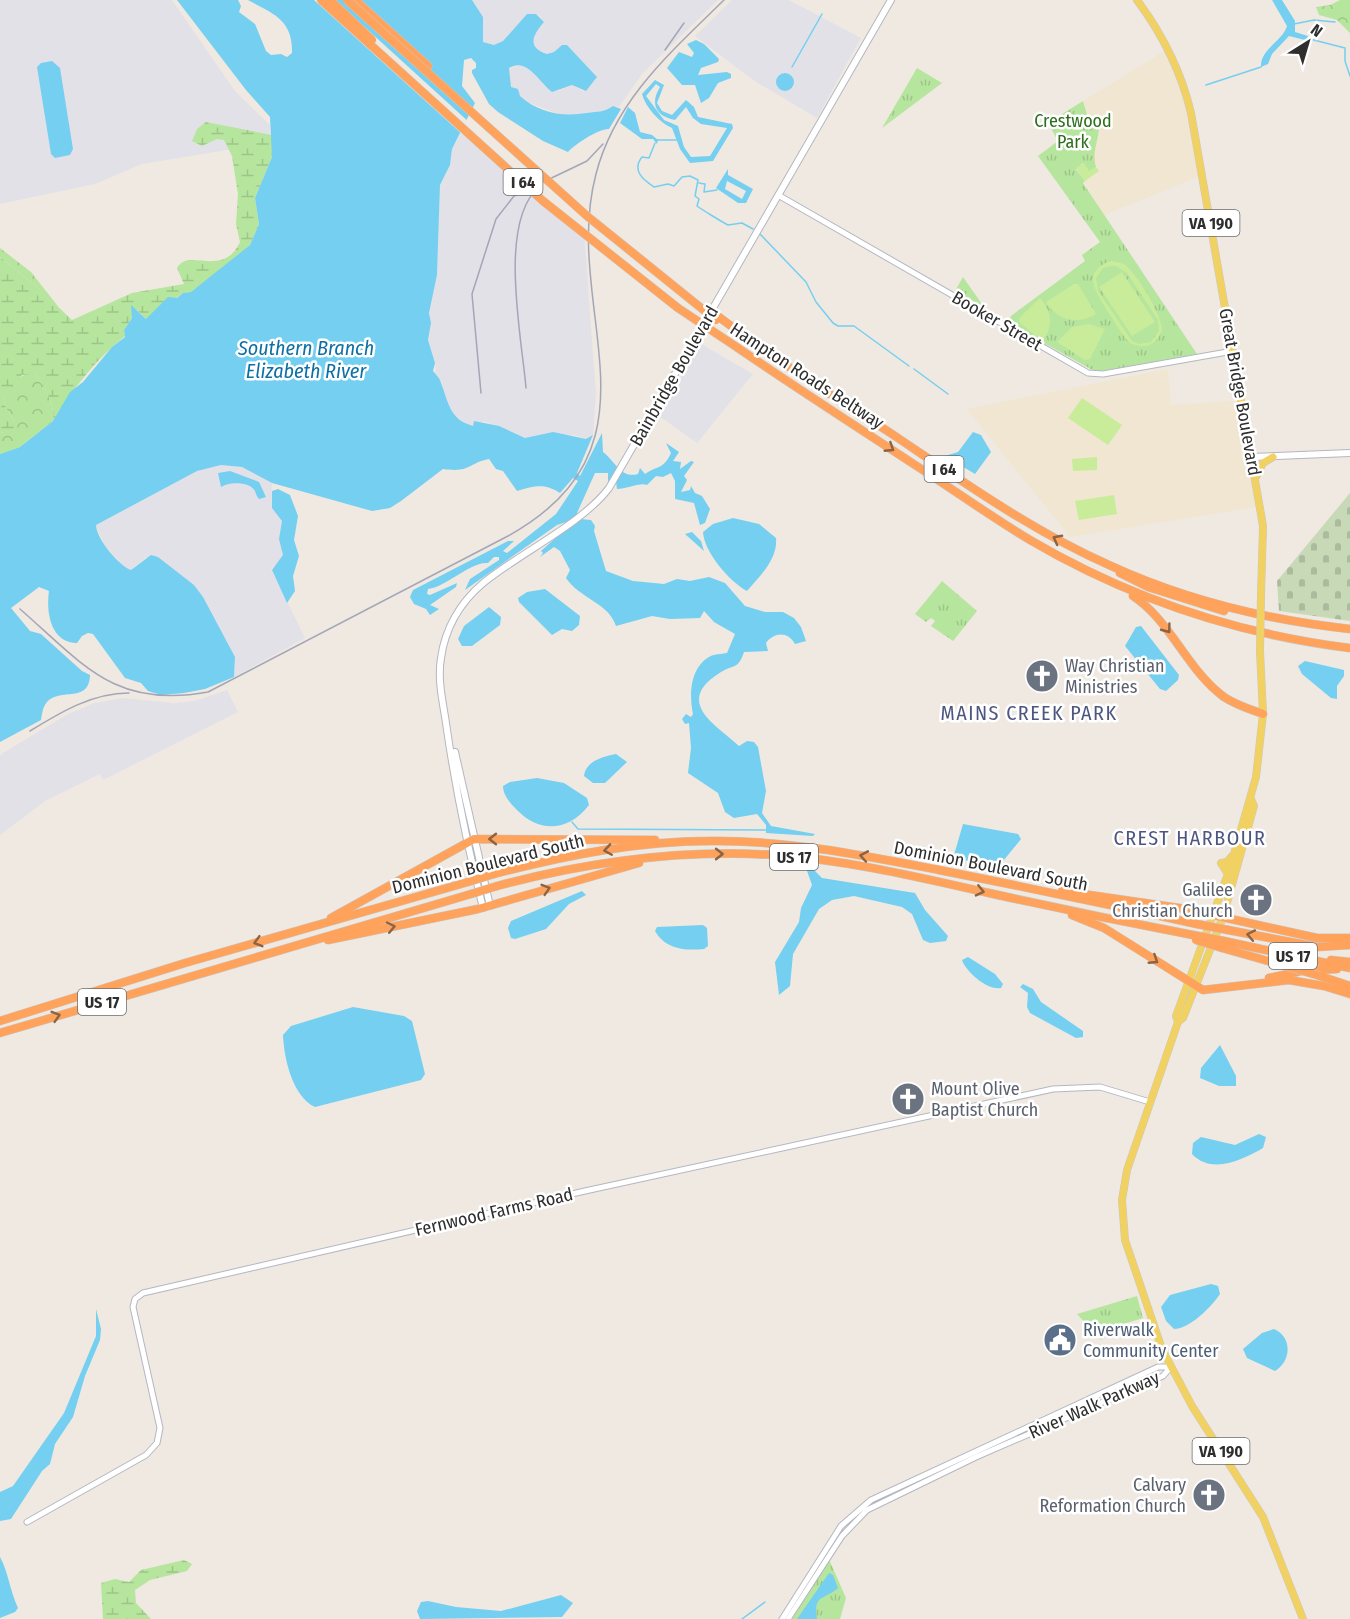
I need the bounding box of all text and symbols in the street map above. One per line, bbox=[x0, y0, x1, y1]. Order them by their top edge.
north arrow bbox=[1278, 12, 1338, 72]
text: N bbox=[1307, 20, 1326, 41]
park label: Crestwood Park bbox=[1034, 110, 1112, 153]
road number: I 64 bbox=[504, 169, 542, 195]
road number: VA 190 bbox=[1182, 210, 1240, 236]
street label: Booker Street bbox=[948, 286, 1046, 356]
street label: Bainbridge Boulevard bbox=[625, 302, 723, 450]
street label: Great Bridge Boulevard bbox=[1214, 307, 1266, 477]
street label: Hampton Roads Beltway bbox=[726, 318, 888, 434]
water label: Southern Branch Elizabeth River bbox=[237, 336, 374, 383]
one-way arrow bbox=[883, 441, 894, 452]
road number: I 64 bbox=[924, 456, 964, 482]
one-way arrow bbox=[1052, 535, 1063, 546]
one-way arrow bbox=[1160, 622, 1171, 633]
place label: Way Christian Ministries bbox=[1065, 655, 1164, 698]
church icon: Way Christian Ministries bbox=[1024, 658, 1060, 694]
district label: MAINS CREEK PARK bbox=[940, 701, 1118, 725]
district label: CREST HARBOUR bbox=[1114, 826, 1266, 850]
street label: Dominion Boulevard South bbox=[390, 829, 586, 899]
one-way arrow bbox=[488, 833, 497, 845]
street label: Dominion Boulevard South bbox=[892, 836, 1090, 896]
one-way arrow bbox=[603, 843, 612, 855]
road number: US 17 bbox=[770, 844, 818, 870]
one-way arrow bbox=[714, 848, 723, 860]
one-way arrow bbox=[860, 850, 869, 862]
place label: Galilee Christian Church bbox=[1112, 879, 1233, 922]
church icon: Galilee Christian Church bbox=[1238, 882, 1274, 918]
one-way arrow bbox=[541, 884, 551, 896]
one-way arrow bbox=[975, 884, 985, 897]
one-way arrow bbox=[385, 921, 395, 934]
one-way arrow bbox=[1246, 929, 1256, 942]
one-way arrow bbox=[253, 935, 264, 947]
road number: US 17 bbox=[1269, 943, 1317, 969]
one-way arrow bbox=[1147, 953, 1158, 964]
road number: US 17 bbox=[78, 989, 126, 1015]
one-way arrow bbox=[50, 1011, 61, 1023]
place label: Mount Olive Baptist Church bbox=[931, 1078, 1038, 1121]
church icon: Mount Olive Baptist Church bbox=[890, 1081, 926, 1117]
street label: Fernwood Farms Road bbox=[413, 1183, 575, 1241]
place label: Riverwalk Community Center bbox=[1083, 1319, 1219, 1362]
public building icon: Riverwalk Community Center bbox=[1042, 1322, 1078, 1358]
street label: River Walk Parkway bbox=[1025, 1366, 1163, 1444]
road number: VA 190 bbox=[1192, 1438, 1250, 1464]
place label: Calvary Reformation Church bbox=[1039, 1474, 1186, 1517]
church icon: Calvary Reformation Church bbox=[1191, 1477, 1227, 1513]

